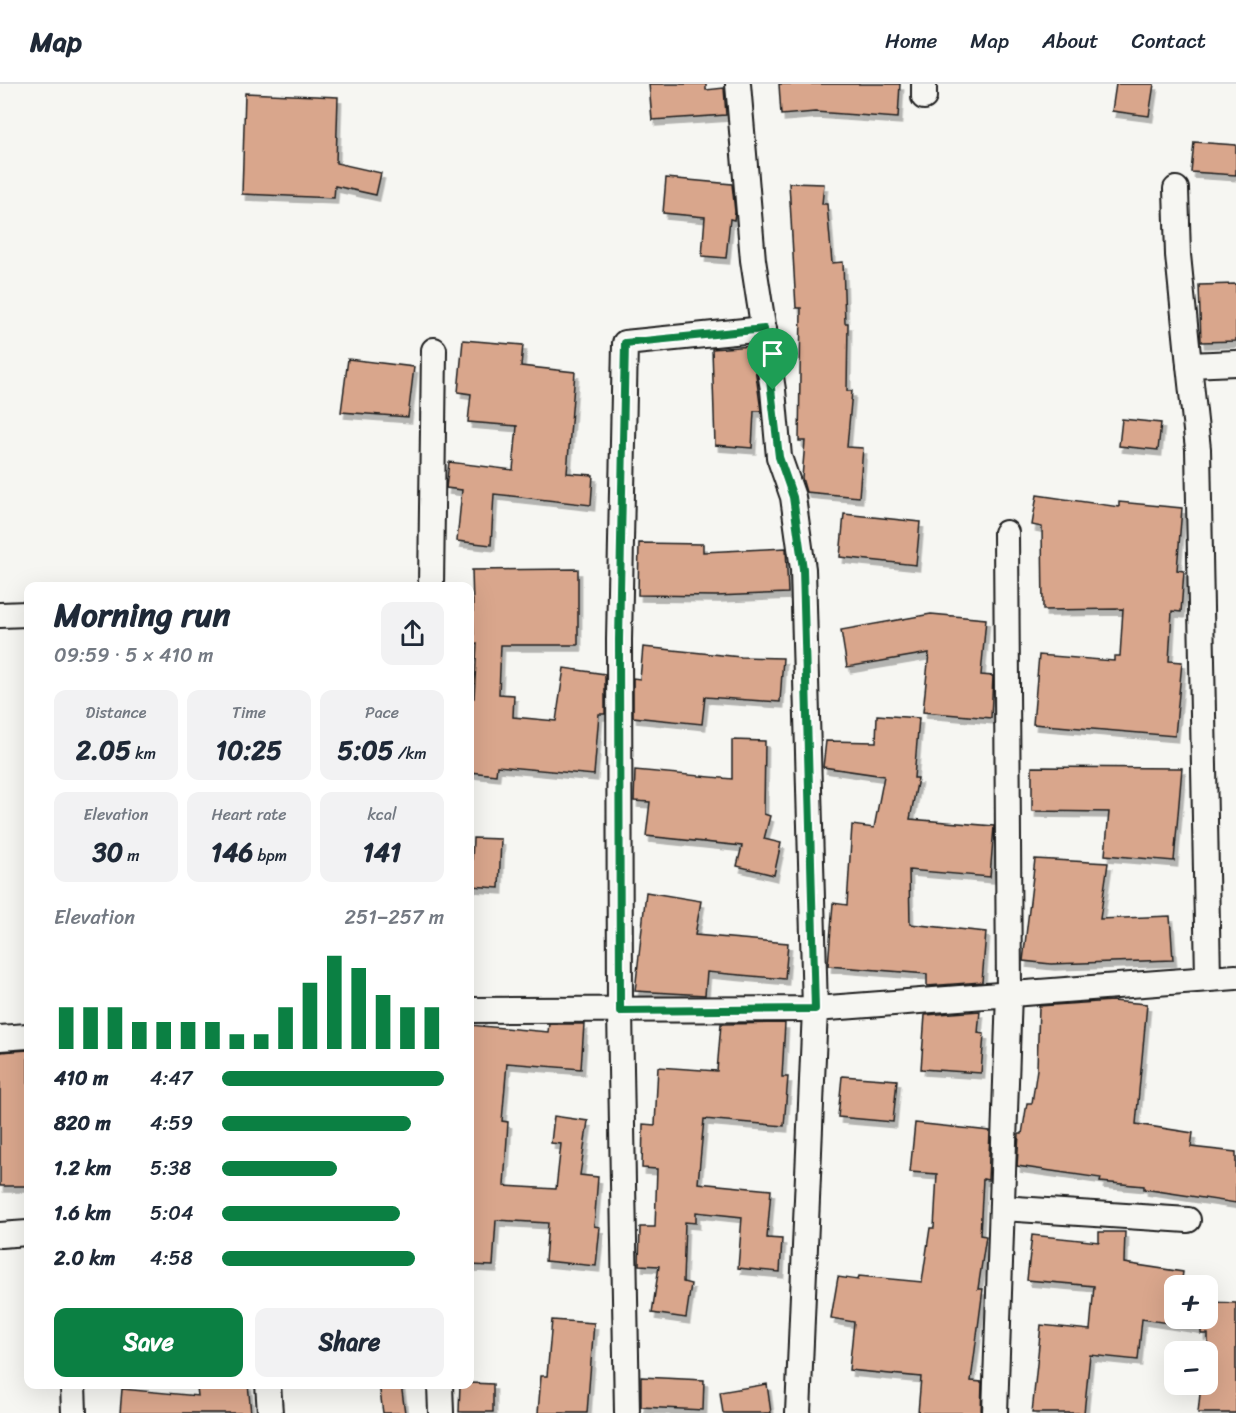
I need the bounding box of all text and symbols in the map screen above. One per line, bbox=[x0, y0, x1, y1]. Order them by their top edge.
text: Map bbox=[30, 17, 82, 66]
text: Home bbox=[885, 22, 937, 60]
text: Map bbox=[970, 22, 1009, 60]
text: About bbox=[1042, 22, 1099, 60]
text: Contact bbox=[1132, 22, 1206, 60]
pin bbox=[747, 328, 798, 390]
icon: arrive bbox=[756, 337, 789, 370]
text: Morning run bbox=[54, 586, 230, 644]
button: share bbox=[381, 602, 444, 665]
text: 09:59 · 5 × 410 m bbox=[54, 638, 213, 673]
text: Distance bbox=[86, 698, 146, 727]
text: Time bbox=[232, 698, 266, 727]
text: Pace bbox=[365, 698, 399, 727]
text: 2.05 bbox=[76, 727, 131, 773]
text: 10:25 bbox=[216, 727, 282, 773]
text: 5:05 bbox=[338, 727, 394, 773]
text: km bbox=[131, 739, 156, 768]
text: /km bbox=[394, 739, 426, 768]
text: Elevation bbox=[84, 800, 148, 829]
text: Heart rate bbox=[211, 800, 287, 829]
text: kcal bbox=[367, 800, 397, 829]
text: 30 bbox=[92, 829, 123, 875]
text: 146 bbox=[211, 829, 253, 875]
text: 141 bbox=[363, 829, 401, 875]
text: m bbox=[123, 841, 140, 870]
text: bpm bbox=[253, 841, 287, 870]
text: Elevation bbox=[54, 900, 135, 935]
text: 251–257 m bbox=[345, 900, 444, 935]
text: 410 m bbox=[54, 1061, 108, 1096]
text: 4:47 bbox=[150, 1061, 192, 1096]
text: 820 m bbox=[54, 1106, 111, 1141]
text: 4:59 bbox=[150, 1106, 193, 1141]
text: 1.2 km bbox=[54, 1151, 111, 1186]
text: 5:38 bbox=[150, 1151, 191, 1186]
text: 1.6 km bbox=[54, 1196, 111, 1231]
text: 5:04 bbox=[150, 1196, 193, 1231]
text: 2.0 km bbox=[54, 1241, 115, 1276]
text: 4:58 bbox=[150, 1241, 193, 1276]
map controls bbox=[1164, 1275, 1218, 1395]
button: + bbox=[1164, 1275, 1218, 1329]
button: Save bbox=[54, 1308, 243, 1377]
button: Share bbox=[255, 1308, 444, 1377]
button: − bbox=[1164, 1341, 1218, 1395]

